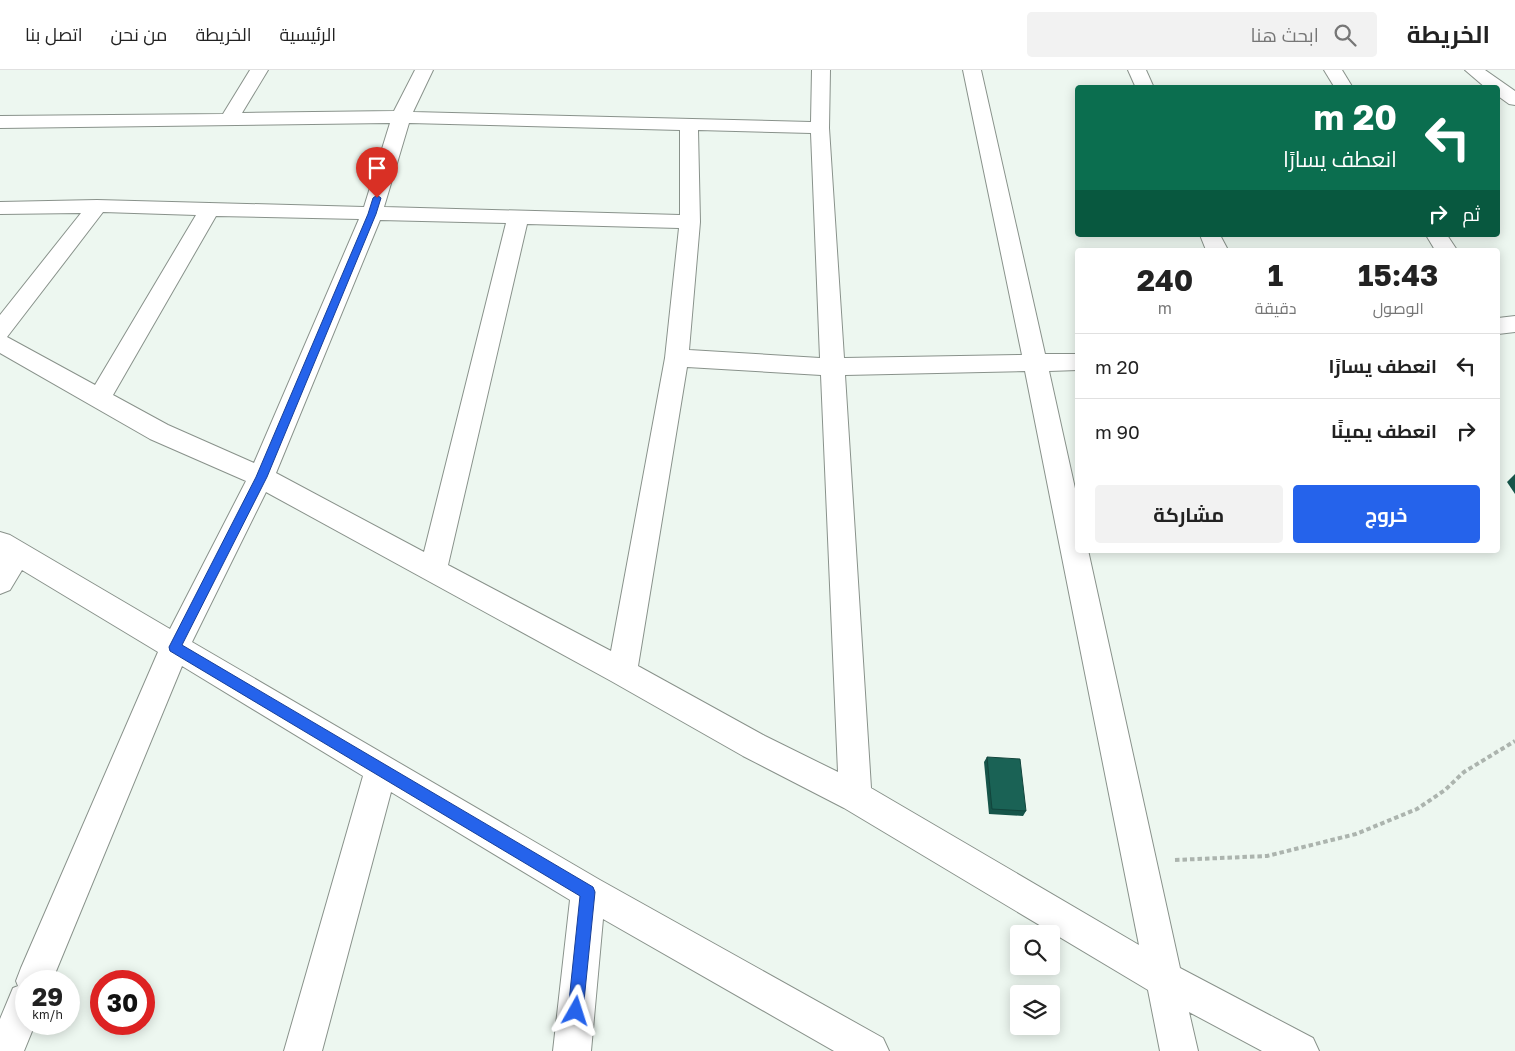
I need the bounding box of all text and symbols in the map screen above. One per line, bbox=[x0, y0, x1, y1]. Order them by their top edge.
search box bbox=[1027, 12, 1377, 57]
text: الخريطة bbox=[1407, 19, 1490, 48]
icon: search bbox=[1331, 21, 1359, 49]
text: اتصل بنا bbox=[25, 23, 83, 45]
text: من نحن bbox=[111, 23, 167, 45]
text: الخريطة bbox=[195, 23, 252, 45]
text: الرئيسية bbox=[280, 23, 336, 45]
text: ابحث هنا bbox=[1251, 23, 1319, 46]
text: 20 m bbox=[1313, 96, 1397, 138]
icon: left bbox=[1415, 105, 1480, 170]
text: انعطف يسارًا bbox=[1283, 145, 1397, 172]
pin bbox=[356, 147, 398, 198]
icon: arrive bbox=[363, 154, 391, 182]
icon: right bbox=[1424, 200, 1452, 228]
text: ثم bbox=[1462, 202, 1480, 225]
text: 1 bbox=[1268, 257, 1283, 293]
text: 15:43 bbox=[1358, 257, 1438, 293]
text: 240 bbox=[1137, 262, 1193, 298]
text: m bbox=[1158, 298, 1172, 318]
text: دقيقة bbox=[1255, 298, 1296, 318]
text: الوصول bbox=[1373, 298, 1424, 318]
icon: left bbox=[1452, 352, 1480, 380]
text: انعطف يسارًا bbox=[1329, 354, 1437, 377]
text: 20 m bbox=[1095, 355, 1139, 378]
icon: right bbox=[1452, 417, 1480, 445]
text: انعطف يمينًا bbox=[1331, 419, 1437, 442]
text: 90 m bbox=[1095, 420, 1140, 443]
button: مشاركة bbox=[1095, 485, 1283, 543]
button: خروج bbox=[1293, 485, 1480, 543]
map controls bbox=[1010, 925, 1060, 1035]
button: search bbox=[1010, 925, 1060, 975]
speed limit sign: 30 bbox=[90, 970, 155, 1035]
text: 29 bbox=[32, 981, 63, 1012]
position arrow bbox=[549, 984, 601, 1036]
button: layers bbox=[1010, 985, 1060, 1035]
text: km/h bbox=[32, 1007, 63, 1022]

